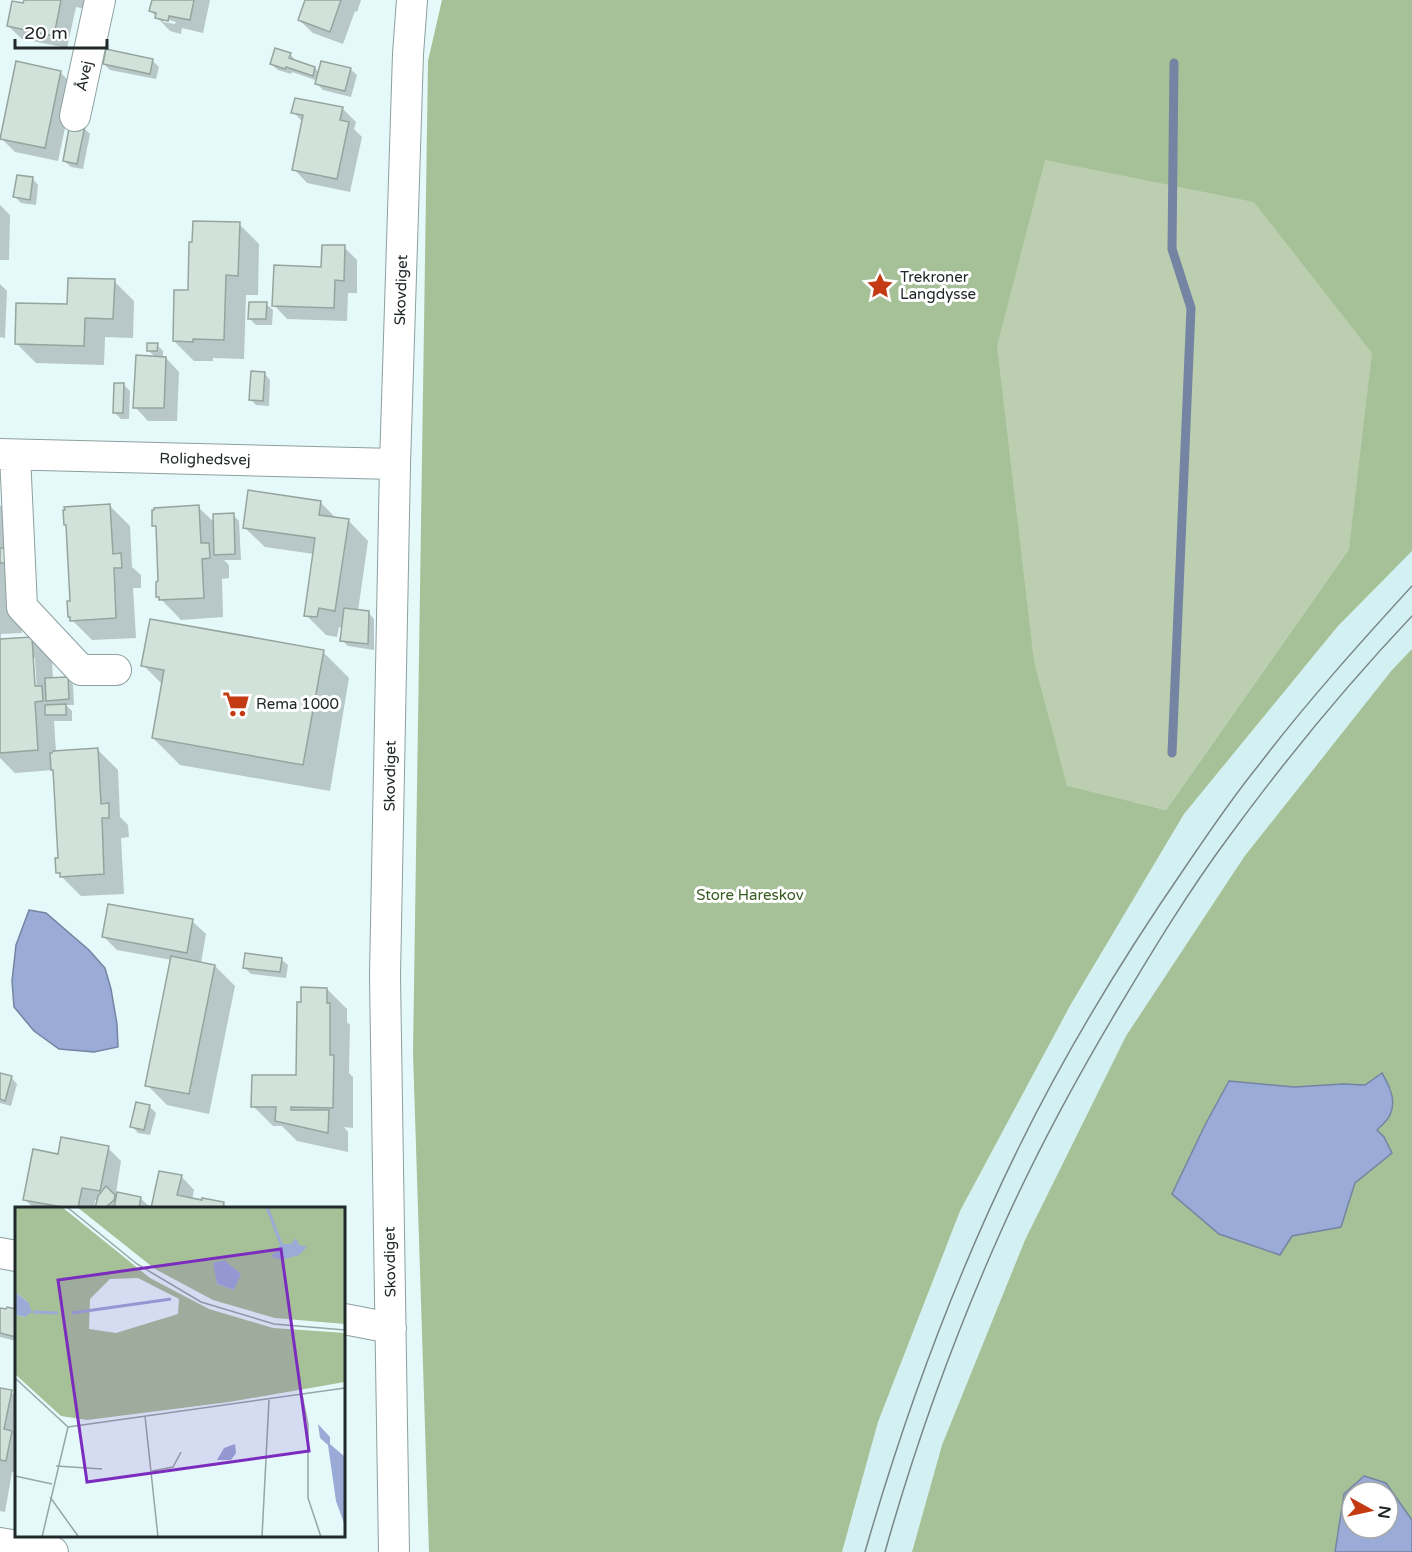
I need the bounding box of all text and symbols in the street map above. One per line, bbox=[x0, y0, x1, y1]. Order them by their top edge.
scale bar bbox=[15, 12, 106, 50]
text: 20 m bbox=[24, 22, 68, 44]
street label: Åvej bbox=[72, 59, 96, 93]
street label: Skovdiget bbox=[391, 254, 411, 326]
place label: Trekroner Langdysse bbox=[900, 268, 976, 303]
place icon: Trekroner Langdysse bbox=[865, 271, 895, 301]
street label: Rolighedsvej bbox=[159, 449, 251, 469]
supermarket icon: Rema 1000 bbox=[221, 689, 251, 719]
place label: Rema 1000 bbox=[256, 695, 339, 713]
street label: Skovdiget bbox=[380, 740, 400, 812]
park label: Store Hareskov bbox=[696, 886, 804, 904]
inset map bbox=[15, 1207, 345, 1537]
street label: Skovdiget bbox=[380, 1226, 400, 1298]
north arrow bbox=[1340, 1480, 1400, 1540]
text: N bbox=[1373, 1504, 1395, 1520]

